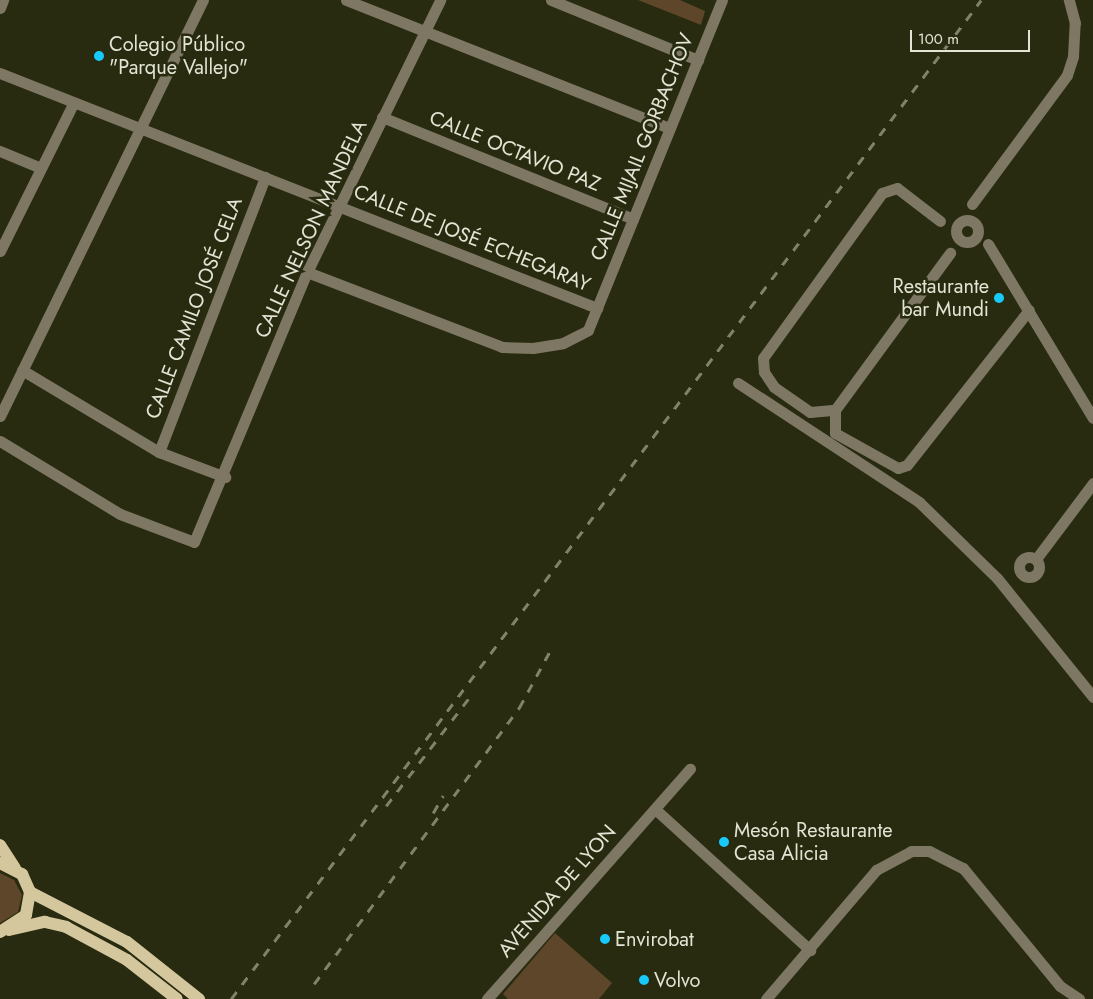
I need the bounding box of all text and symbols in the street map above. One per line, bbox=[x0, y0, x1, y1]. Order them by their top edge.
scale bar bbox=[913, 20, 1033, 52]
text: 100 m bbox=[918, 28, 959, 50]
street label: CALLE MIJAIL GORBACHOV bbox=[585, 30, 699, 264]
place label: Colegio Público "Parque Vallejo" bbox=[109, 32, 248, 79]
marker: Colegio Público "Parque Vallejo" bbox=[93, 50, 105, 62]
street label: CALLE OCTAVIO PAZ bbox=[426, 106, 604, 196]
street label: CALLE NELSON MANDELA bbox=[250, 116, 372, 342]
street label: CALLE DE JOSÉ ECHEGARAY bbox=[350, 179, 594, 297]
street label: CALLE CAMILO JOSÉ CELA bbox=[141, 194, 247, 422]
place label: Restaurante bar Mundi bbox=[892, 274, 989, 321]
marker: Restaurante bar Mundi bbox=[993, 292, 1005, 304]
place label: Mesón Restaurante Casa Alicia bbox=[734, 818, 893, 865]
street label: AVENIDA DE LYON bbox=[493, 820, 621, 962]
marker: Mesón Restaurante Casa Alicia bbox=[718, 836, 730, 848]
place label: Envirobat bbox=[615, 927, 694, 951]
marker: Envirobat bbox=[599, 933, 611, 945]
place label: Volvo bbox=[654, 968, 701, 992]
marker: Volvo bbox=[638, 974, 650, 986]

